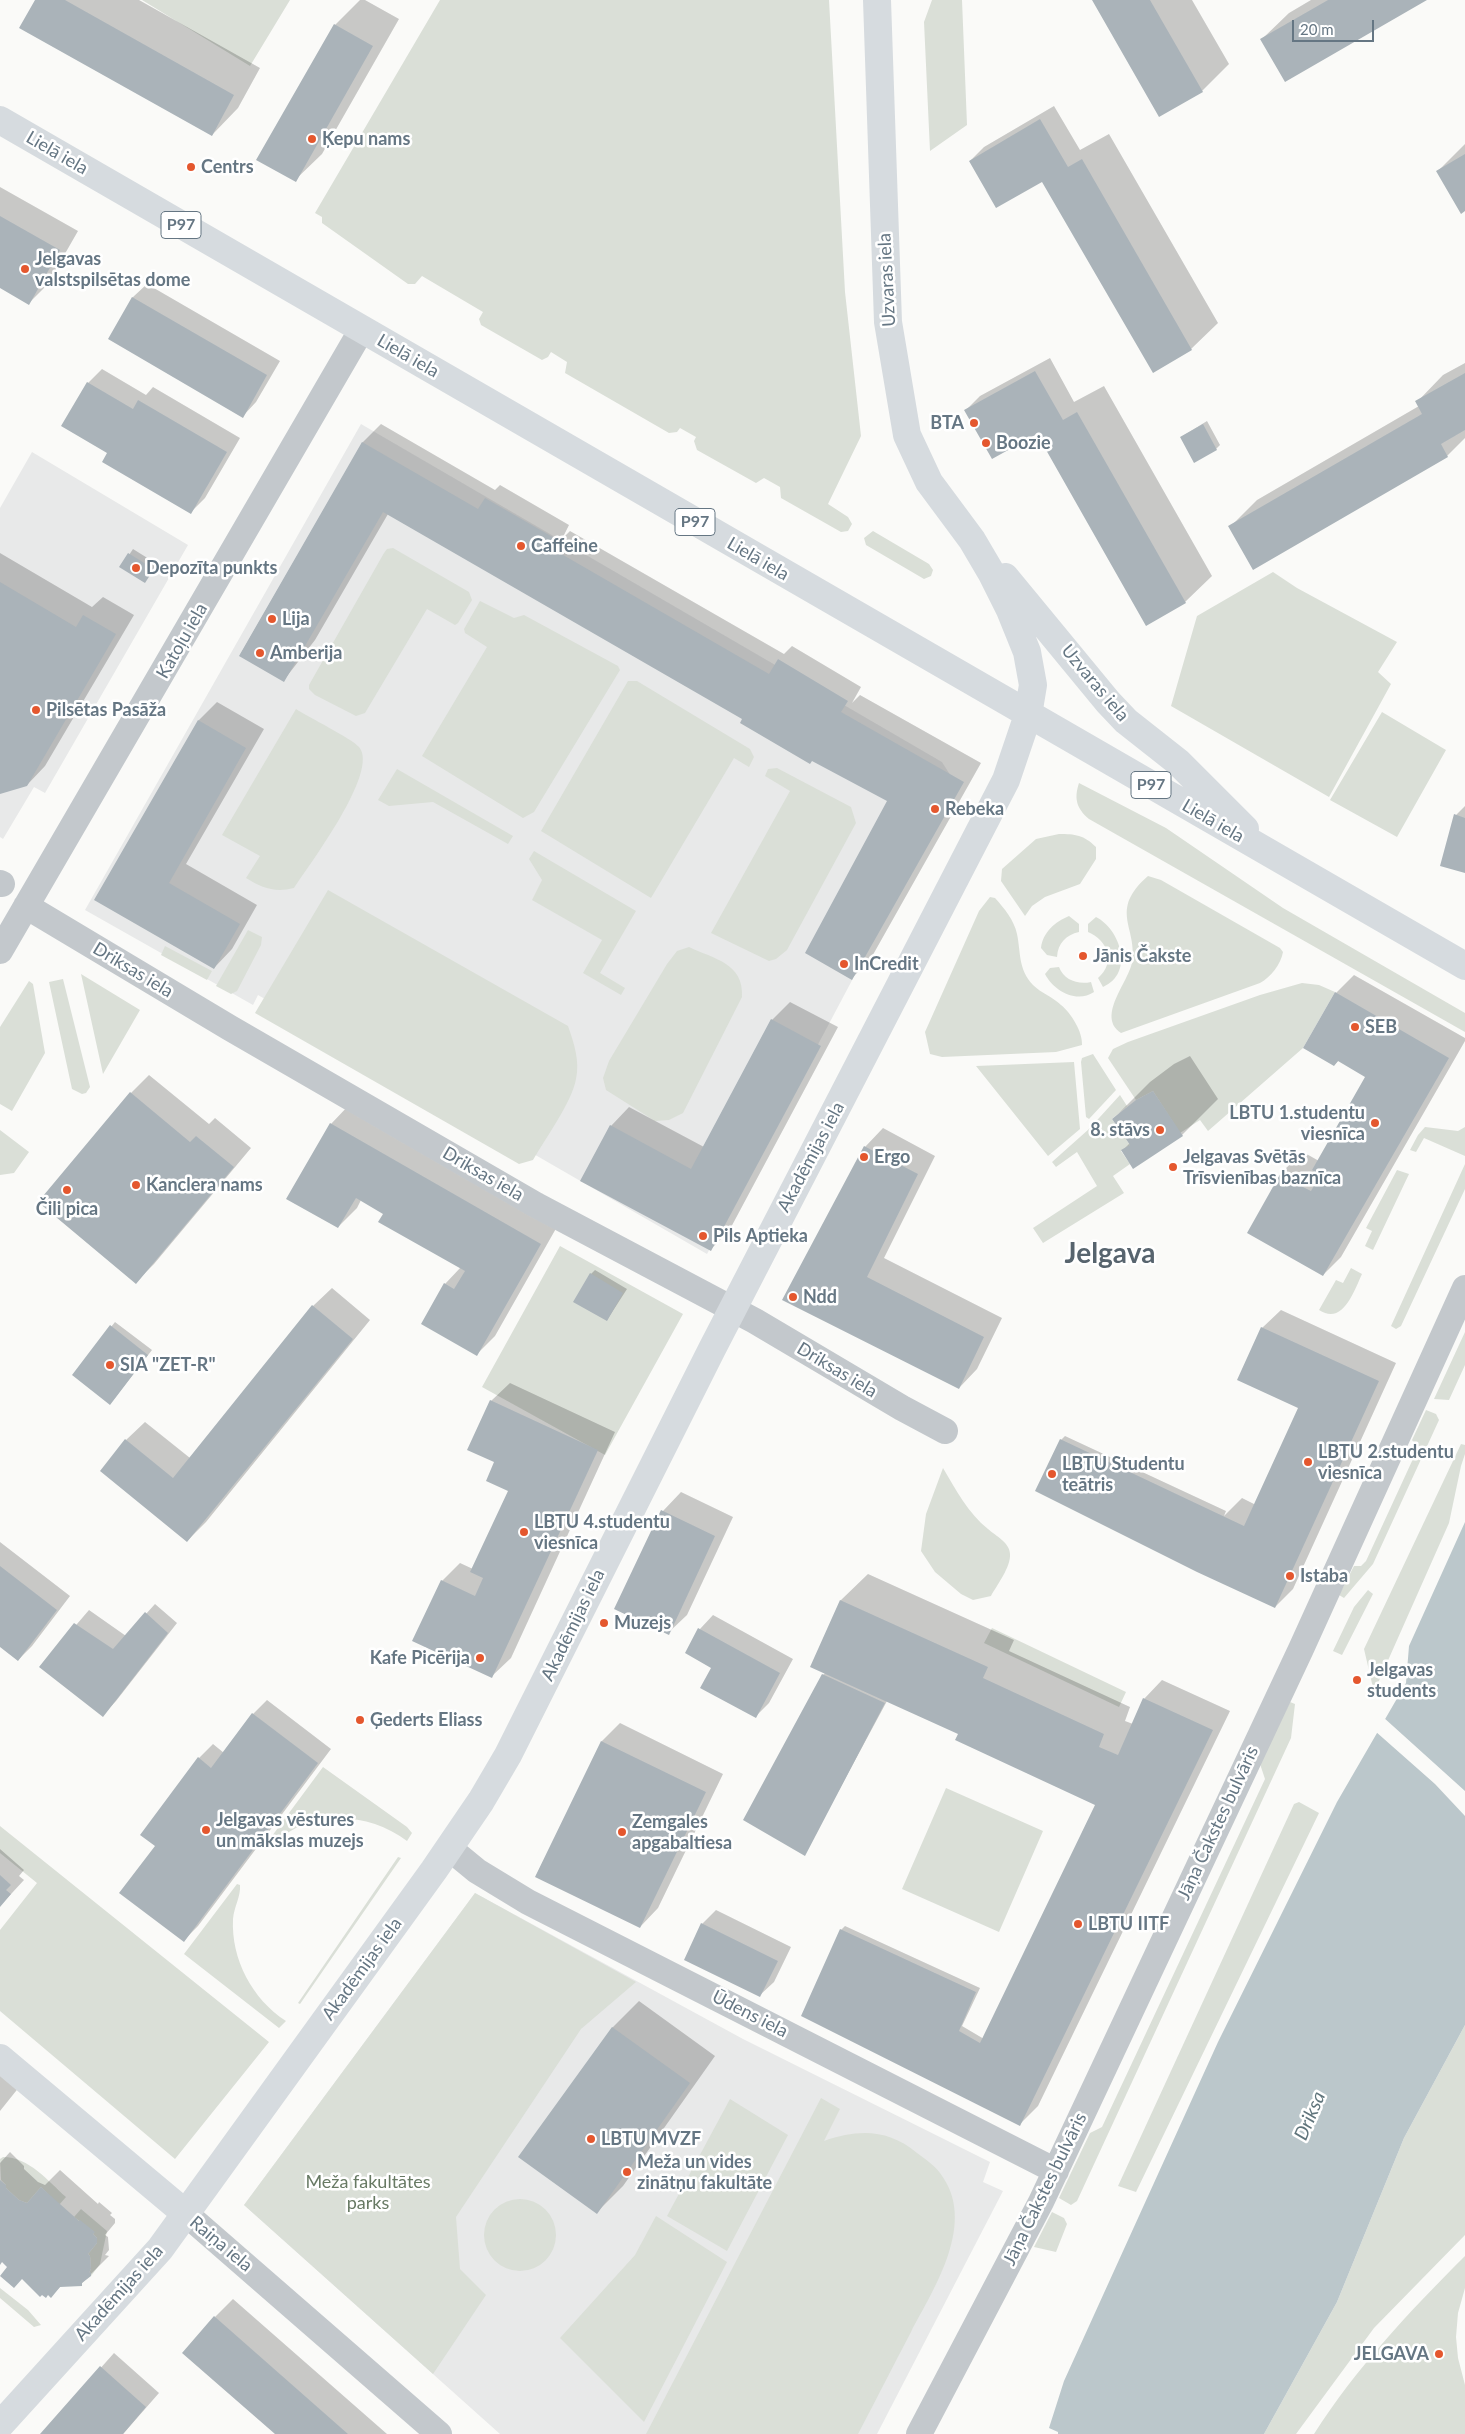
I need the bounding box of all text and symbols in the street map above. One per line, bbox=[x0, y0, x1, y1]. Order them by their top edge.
scale bar bbox=[1295, 10, 1378, 42]
text: 20 m bbox=[1300, 20, 1334, 38]
street label: Lielā iela bbox=[22, 127, 92, 179]
place label: Ķepu nams bbox=[322, 128, 410, 150]
marker: Ķepu nams bbox=[306, 133, 318, 145]
place label: Centrs bbox=[201, 156, 254, 178]
marker: Centrs bbox=[185, 161, 197, 173]
road number: P97 bbox=[161, 212, 201, 238]
street label: Uzvaras iela bbox=[874, 233, 900, 327]
place label: Jelgavas valstspilsētas dome bbox=[35, 248, 190, 290]
marker: Jelgavas valstspilsētas dome bbox=[19, 263, 31, 275]
street label: Lielā iela bbox=[373, 330, 443, 382]
place label: BTA bbox=[930, 412, 964, 434]
marker: BTA bbox=[968, 417, 980, 429]
place label: Boozie bbox=[996, 432, 1051, 454]
marker: Boozie bbox=[980, 437, 992, 449]
road number: P97 bbox=[675, 508, 715, 536]
street label: Lielā iela bbox=[723, 533, 793, 585]
place label: Caffeine bbox=[531, 535, 598, 557]
marker: Caffeine bbox=[515, 540, 527, 552]
place label: Depozīta punkts bbox=[146, 557, 277, 579]
marker: Depozīta punkts bbox=[130, 562, 142, 574]
street label: Katoļu iela bbox=[152, 600, 212, 682]
place label: Lija bbox=[282, 608, 310, 630]
marker: Lija bbox=[266, 613, 278, 625]
street label: Uzvaras iela bbox=[1057, 640, 1133, 726]
place label: Amberija bbox=[270, 642, 342, 664]
marker: Amberija bbox=[254, 647, 266, 659]
place label: Pilsētas Pasāža bbox=[46, 699, 166, 721]
marker: Pilsētas Pasāža bbox=[30, 704, 42, 716]
road number: P97 bbox=[1131, 772, 1171, 798]
street label: Lielā iela bbox=[1178, 795, 1248, 847]
place label: Rebeka bbox=[945, 798, 1004, 820]
marker: Rebeka bbox=[929, 803, 941, 815]
street label: Driksas iela bbox=[89, 938, 177, 1002]
place label: Jānis Čakste bbox=[1093, 945, 1191, 967]
marker: Jānis Čakste bbox=[1077, 950, 1089, 962]
place label: InCredit bbox=[854, 953, 919, 975]
marker: InCredit bbox=[838, 958, 850, 970]
place label: SEB bbox=[1365, 1016, 1397, 1038]
marker: SEB bbox=[1349, 1021, 1361, 1033]
street label: Akadēmijas iela bbox=[773, 1098, 849, 1216]
place label: LBTU 1.studentu viesnīca bbox=[1229, 1102, 1365, 1144]
marker: LBTU 1.studentu viesnīca bbox=[1369, 1117, 1381, 1129]
place label: 8. stāvs bbox=[1090, 1119, 1150, 1141]
marker: 8. stāvs bbox=[1154, 1124, 1166, 1136]
street label: Driksas iela bbox=[439, 1142, 527, 1206]
place label: Ergo bbox=[874, 1146, 910, 1168]
place label: Jelgavas Svētās Trīsvienības baznīca bbox=[1183, 1146, 1341, 1188]
marker: Ergo bbox=[858, 1151, 870, 1163]
marker: Jelgavas Svētās Trīsvienības baznīca bbox=[1167, 1161, 1179, 1173]
place label: Kanclera nams bbox=[146, 1174, 263, 1196]
marker: Kanclera nams bbox=[130, 1179, 142, 1191]
marker: Čili pica bbox=[61, 1184, 73, 1196]
place label: Čili pica bbox=[36, 1198, 98, 1220]
place label: Pils Aptieka bbox=[713, 1225, 808, 1247]
marker: Pils Aptieka bbox=[697, 1230, 709, 1242]
district label: Jelgava bbox=[1065, 1237, 1155, 1271]
place label: Ndd bbox=[803, 1286, 837, 1308]
marker: Ndd bbox=[787, 1291, 799, 1303]
street label: Driksas iela bbox=[793, 1338, 881, 1402]
place label: SIA "ZET-R" bbox=[120, 1354, 216, 1376]
marker: SIA "ZET-R" bbox=[104, 1359, 116, 1371]
place label: LBTU 2.studentu viesnīca bbox=[1318, 1441, 1454, 1484]
place label: LBTU Studentu teātris bbox=[1062, 1453, 1185, 1496]
marker: LBTU 2.studentu viesnīca bbox=[1302, 1456, 1314, 1468]
marker: LBTU Studentu teātris bbox=[1046, 1468, 1058, 1480]
place label: LBTU 4.studentu viesnīca bbox=[534, 1511, 670, 1554]
marker: LBTU 4.studentu viesnīca bbox=[518, 1526, 530, 1538]
place label: Istaba bbox=[1300, 1565, 1348, 1587]
street label: Akadēmijas iela bbox=[537, 1566, 609, 1684]
marker: Istaba bbox=[1284, 1570, 1296, 1582]
place label: Muzejs bbox=[614, 1612, 671, 1634]
marker: Muzejs bbox=[598, 1617, 610, 1629]
place label: Kafe Picērija bbox=[370, 1647, 470, 1669]
marker: Kafe Picērija bbox=[474, 1652, 486, 1664]
place label: Jelgavas students bbox=[1367, 1659, 1436, 1702]
marker: Jelgavas students bbox=[1351, 1674, 1363, 1686]
place label: Ģederts Eliass bbox=[370, 1709, 482, 1731]
marker: Ģederts Eliass bbox=[354, 1714, 366, 1726]
street label: Jāņa Čakstes bulvāris bbox=[1173, 1743, 1263, 1903]
place label: Jelgavas vēstures un mākslas muzejs bbox=[216, 1809, 364, 1852]
place label: Zemgales apgabaltiesa bbox=[632, 1811, 732, 1854]
marker: Jelgavas vēstures un mākslas muzejs bbox=[200, 1824, 212, 1836]
marker: Zemgales apgabaltiesa bbox=[616, 1826, 628, 1838]
street label: Akadēmijas iela bbox=[318, 1913, 406, 2025]
place label: LBTU IITF bbox=[1088, 1913, 1169, 1935]
marker: LBTU IITF bbox=[1072, 1918, 1084, 1930]
street label: Ūdens iela bbox=[709, 1986, 791, 2042]
water label: Driksa bbox=[1290, 2088, 1330, 2144]
street label: Jāņa Čakstes bulvāris bbox=[999, 2109, 1091, 2269]
place label: LBTU MVZF bbox=[601, 2128, 701, 2150]
marker: LBTU MVZF bbox=[585, 2133, 597, 2145]
place label: Meža un vides zinātņu fakultāte bbox=[637, 2151, 772, 2194]
marker: Meža un vides zinātņu fakultāte bbox=[621, 2166, 633, 2178]
park label: Meža fakultātes parks bbox=[305, 2171, 431, 2214]
street label: Raiņa iela bbox=[185, 2212, 257, 2276]
street label: Akadēmijas iela bbox=[70, 2241, 168, 2345]
place label: JELGAVA bbox=[1354, 2343, 1429, 2365]
marker: JELGAVA bbox=[1433, 2348, 1445, 2360]

